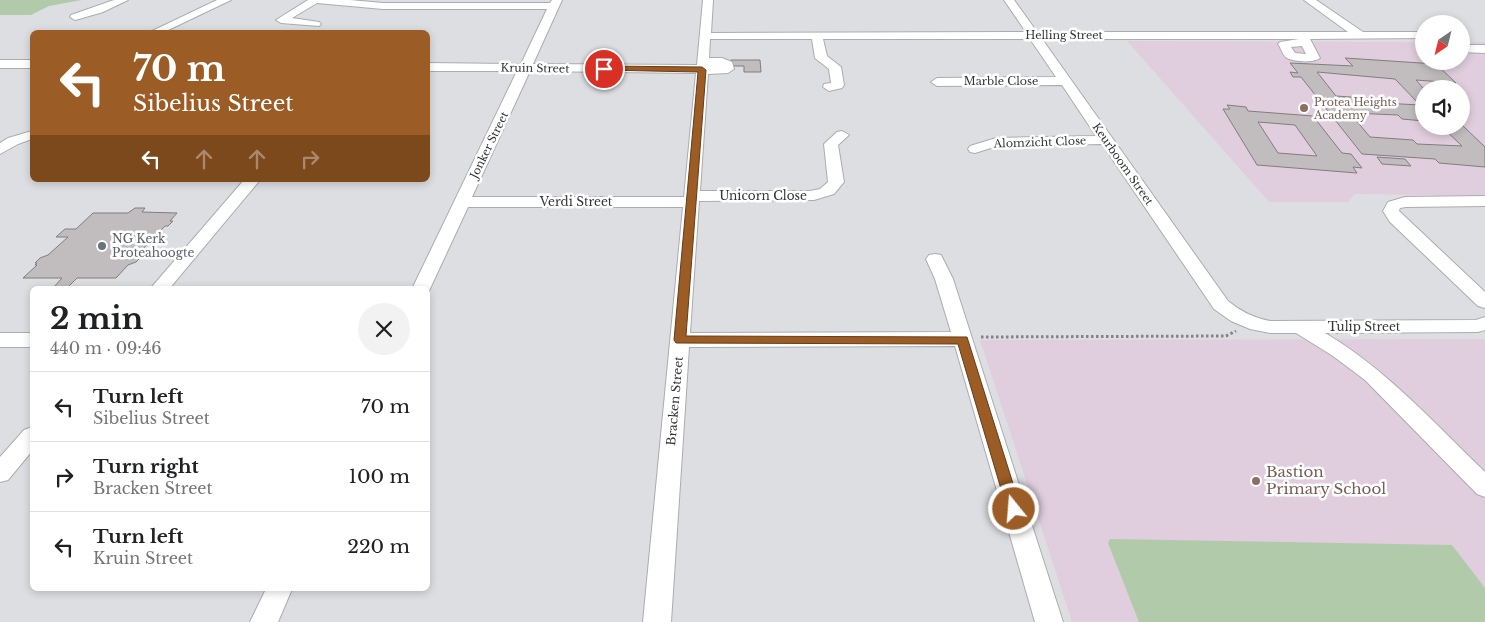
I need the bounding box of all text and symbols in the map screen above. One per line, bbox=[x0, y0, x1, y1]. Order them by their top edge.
north arrow bbox=[1415, 15, 1470, 70]
map controls bbox=[1415, 15, 1470, 135]
street label: Helling Street bbox=[1025, 28, 1104, 42]
text: 70 m bbox=[133, 47, 226, 90]
pin bbox=[583, 48, 625, 90]
icon: left bbox=[50, 50, 115, 115]
icon: arrive bbox=[590, 55, 618, 83]
street label: Kruin Street bbox=[501, 60, 570, 76]
street label: Marble Close bbox=[964, 74, 1038, 88]
button: sound bbox=[1415, 80, 1470, 135]
text: Sibelius Street bbox=[133, 90, 294, 117]
place label: Protea Heights Academy bbox=[1313, 95, 1397, 122]
marker: Protea Heights Academy bbox=[1298, 102, 1310, 114]
street label: Jonker Street bbox=[466, 109, 512, 183]
street label: Keurboom Street bbox=[1089, 120, 1157, 208]
street label: Alomzicht Close bbox=[992, 133, 1087, 151]
icon: left bbox=[137, 145, 165, 173]
icon: ahead bbox=[190, 145, 218, 173]
icon: ahead bbox=[243, 145, 271, 173]
icon: right bbox=[296, 145, 324, 173]
street label: Unicorn Close bbox=[719, 188, 807, 203]
street label: Verdi Street bbox=[539, 194, 613, 209]
place label: NG Kerk Proteahoogte bbox=[112, 231, 194, 260]
marker: NG Kerk Proteahoogte bbox=[96, 240, 108, 252]
text: 2 min bbox=[50, 300, 143, 337]
button: close bbox=[358, 303, 410, 355]
street label: Tulip Street bbox=[1328, 319, 1401, 334]
text: 440 m · 09:46 bbox=[50, 338, 162, 358]
street label: Bracken Street bbox=[663, 355, 686, 446]
text: Turn left bbox=[93, 385, 184, 408]
icon: left bbox=[50, 393, 78, 421]
text: 70 m bbox=[361, 395, 410, 418]
text: Sibelius Street bbox=[93, 408, 210, 428]
text: Turn right bbox=[93, 455, 199, 478]
place label: Bastion Primary School bbox=[1266, 462, 1386, 498]
icon: right bbox=[50, 463, 78, 491]
text: 100 m bbox=[349, 465, 410, 488]
marker: Bastion Primary School bbox=[1250, 475, 1262, 487]
text: Bracken Street bbox=[93, 478, 213, 498]
position arrow bbox=[987, 482, 1039, 534]
text: Turn left bbox=[93, 525, 184, 548]
icon: left bbox=[50, 533, 78, 561]
text: 220 m bbox=[347, 535, 410, 558]
text: Kruin Street bbox=[93, 548, 193, 568]

